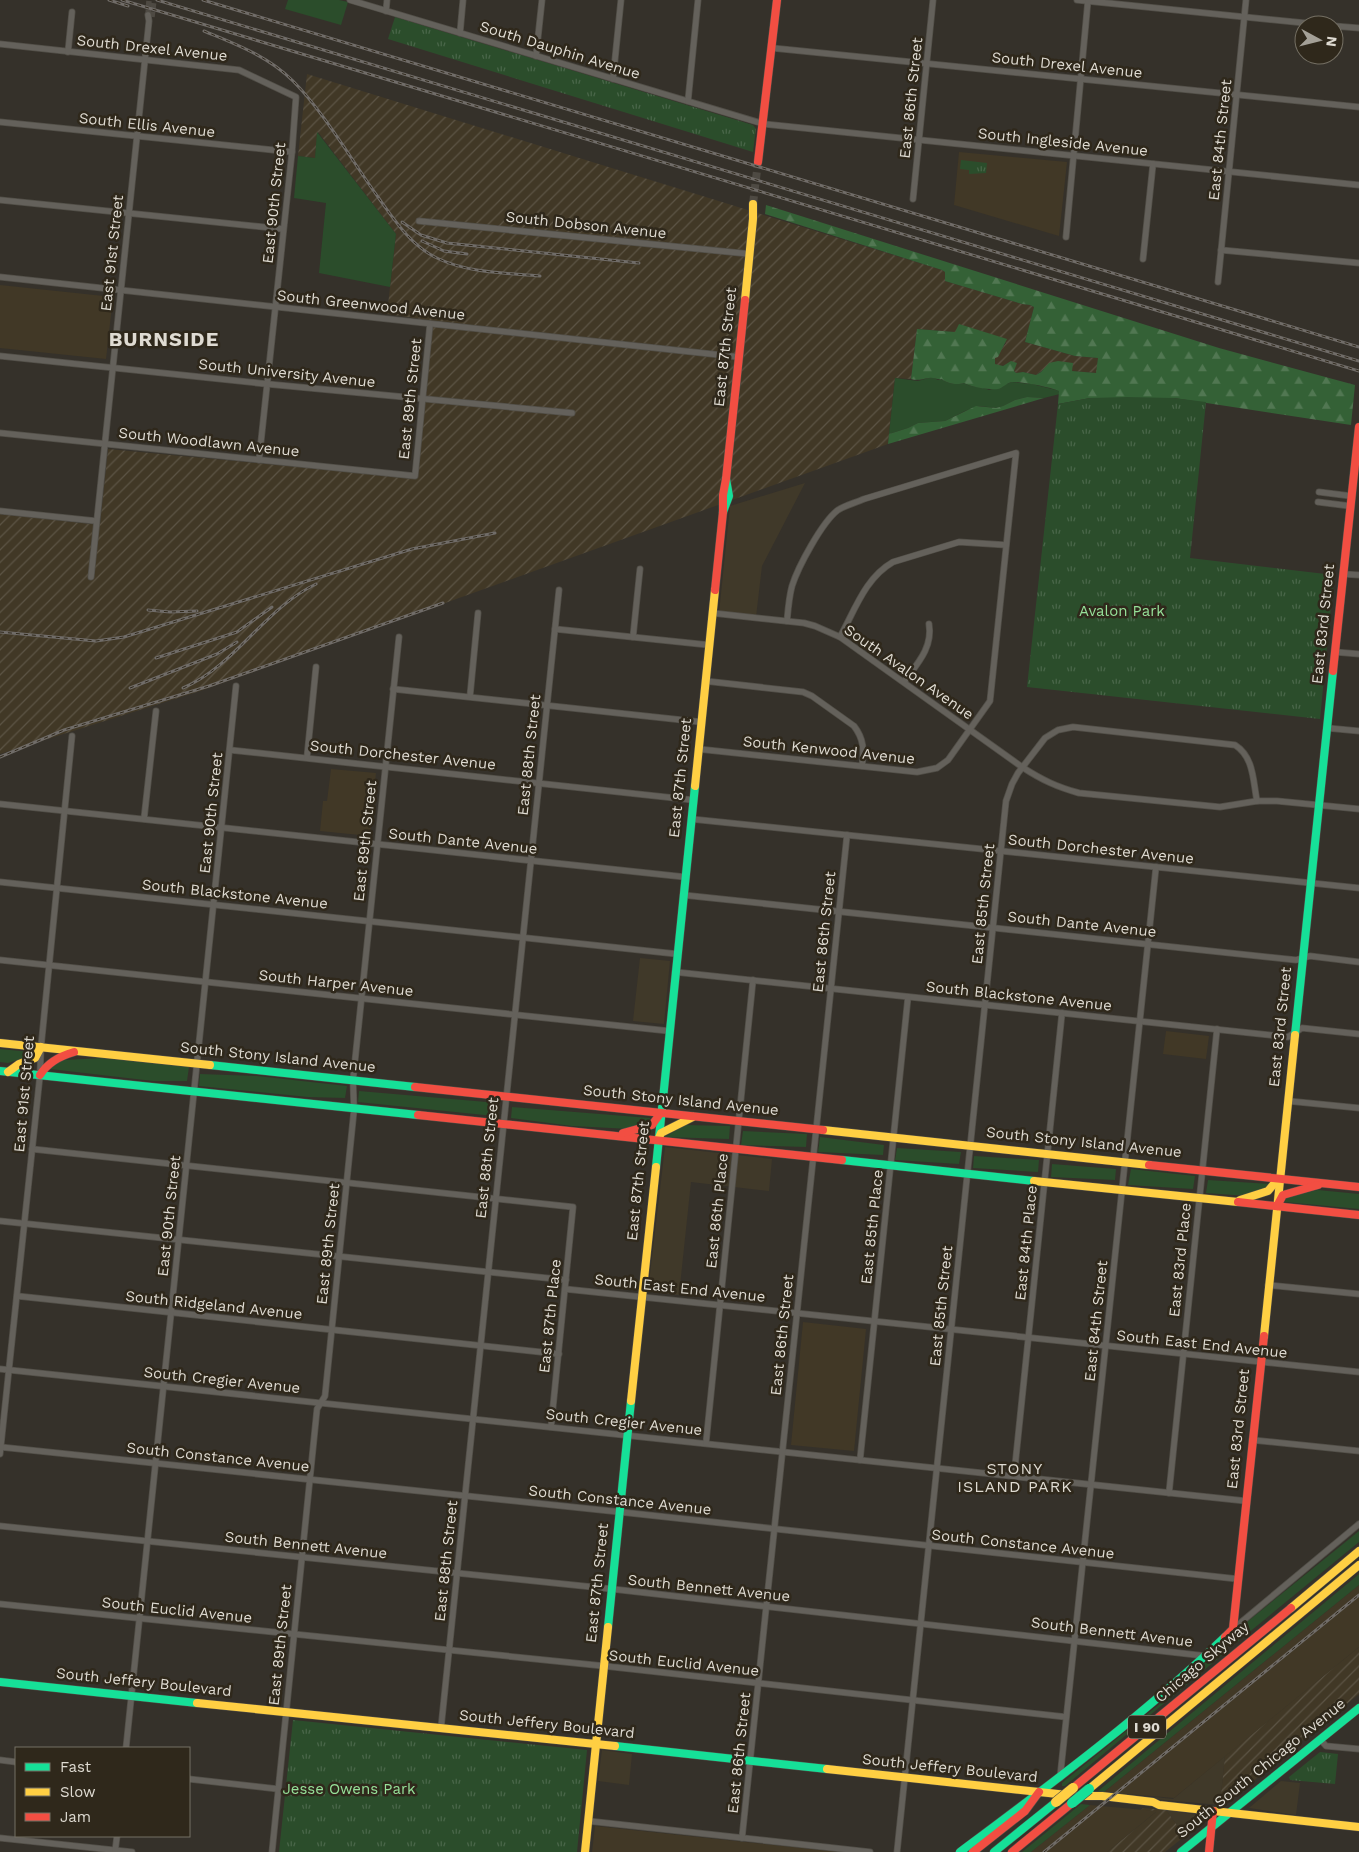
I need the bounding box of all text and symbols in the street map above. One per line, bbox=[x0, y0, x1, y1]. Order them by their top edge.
north arrow bbox=[1294, 15, 1344, 65]
street label: South Dauphin Avenue bbox=[478, 17, 642, 83]
street label: South Drexel Avenue bbox=[76, 31, 228, 65]
text: N bbox=[1323, 35, 1340, 48]
street label: East 86th Street bbox=[896, 36, 926, 159]
street label: South Drexel Avenue bbox=[991, 48, 1143, 82]
street label: East 84th Street bbox=[1205, 78, 1235, 201]
street label: South Ellis Avenue bbox=[78, 109, 216, 141]
street label: South Ingleside Avenue bbox=[977, 124, 1149, 160]
street label: East 90th Street bbox=[259, 141, 289, 265]
street label: East 91st Street bbox=[97, 193, 127, 312]
street label: South Dobson Avenue bbox=[505, 208, 667, 242]
street label: South Greenwood Avenue bbox=[276, 286, 466, 324]
street label: East 87th Street bbox=[710, 286, 740, 408]
district label: BURNSIDE bbox=[109, 327, 219, 351]
street label: East 89th Street bbox=[395, 337, 425, 460]
street label: South University Avenue bbox=[198, 355, 376, 391]
street label: South Woodlawn Avenue bbox=[118, 424, 300, 460]
street label: East 83rd Street bbox=[1308, 562, 1338, 685]
park label: Avalon Park bbox=[1079, 602, 1165, 620]
street label: South Avalon Avenue bbox=[841, 620, 977, 724]
street label: East 88th Street bbox=[514, 693, 544, 816]
street label: East 87th Street bbox=[665, 717, 695, 839]
street label: South Kenwood Avenue bbox=[742, 732, 916, 768]
street label: South Dorchester Avenue bbox=[309, 736, 497, 774]
street label: East 90th Street bbox=[196, 751, 226, 875]
street label: East 89th Street bbox=[350, 779, 380, 902]
street label: South Dante Avenue bbox=[388, 824, 538, 858]
street label: South Dorchester Avenue bbox=[1007, 830, 1195, 868]
street label: East 85th Street bbox=[968, 842, 998, 965]
street label: East 86th Street bbox=[809, 870, 839, 993]
street label: South Blackstone Avenue bbox=[141, 875, 329, 913]
street label: South Dante Avenue bbox=[1007, 907, 1157, 941]
street label: East 83rd Street bbox=[1265, 965, 1295, 1088]
street label: South Harper Avenue bbox=[258, 966, 414, 1000]
street label: South Blackstone Avenue bbox=[925, 977, 1113, 1015]
street label: East 91st Street bbox=[10, 1034, 38, 1153]
street label: South Stony Island Avenue bbox=[179, 1038, 377, 1076]
street label: South Stony Island Avenue bbox=[582, 1081, 780, 1119]
street label: East 88th Street bbox=[472, 1096, 502, 1219]
street label: East 87th Street bbox=[623, 1120, 653, 1242]
street label: South Stony Island Avenue bbox=[985, 1123, 1183, 1161]
street label: East 86th Place bbox=[702, 1153, 732, 1269]
street label: East 90th Street bbox=[154, 1154, 184, 1278]
street label: East 85th Place bbox=[857, 1169, 887, 1285]
street label: East 89th Street bbox=[313, 1182, 343, 1305]
street label: East 84th Place bbox=[1011, 1185, 1041, 1301]
street label: East 83rd Place bbox=[1165, 1202, 1195, 1318]
street label: East 85th Street bbox=[926, 1244, 956, 1367]
street label: East 87th Place bbox=[535, 1258, 565, 1374]
street label: East 84th Street bbox=[1081, 1259, 1111, 1382]
street label: South East End Avenue bbox=[594, 1270, 766, 1306]
street label: East 86th Street bbox=[767, 1273, 797, 1396]
street label: South Ridgeland Avenue bbox=[125, 1287, 303, 1323]
street label: South East End Avenue bbox=[1116, 1326, 1288, 1362]
street label: South Cregier Avenue bbox=[143, 1363, 301, 1397]
street label: East 83rd Street bbox=[1223, 1367, 1253, 1490]
street label: South Cregier Avenue bbox=[545, 1405, 703, 1439]
street label: South Constance Avenue bbox=[126, 1438, 310, 1476]
district label: STONY ISLAND PARK bbox=[957, 1459, 1073, 1496]
street label: South Constance Avenue bbox=[528, 1481, 712, 1519]
street label: East 88th Street bbox=[431, 1499, 461, 1622]
street label: East 87th Street bbox=[582, 1522, 612, 1644]
street label: South Constance Avenue bbox=[931, 1525, 1115, 1563]
street label: South Bennett Avenue bbox=[224, 1528, 388, 1562]
street label: South Bennett Avenue bbox=[627, 1571, 791, 1605]
street label: East 89th Street bbox=[265, 1583, 295, 1706]
street label: South Euclid Avenue bbox=[101, 1593, 253, 1627]
street label: South Bennett Avenue bbox=[1030, 1613, 1194, 1651]
street label: Chicago Skyway bbox=[1152, 1617, 1253, 1706]
street label: South Euclid Avenue bbox=[608, 1646, 760, 1680]
street label: South Jeffery Boulevard bbox=[55, 1664, 233, 1700]
street label: East 86th Street bbox=[724, 1691, 754, 1814]
street label: South South Chicago Avenue bbox=[1173, 1694, 1349, 1842]
street label: South Jeffery Boulevard bbox=[458, 1706, 636, 1742]
road number: I 90 bbox=[1128, 1715, 1166, 1738]
legend bbox=[15, 1747, 190, 1837]
street label: South Jeffery Boulevard bbox=[861, 1750, 1039, 1786]
text: Fast bbox=[60, 1758, 92, 1776]
park label: Jesse Owens Park bbox=[282, 1780, 416, 1798]
text: Slow bbox=[60, 1783, 96, 1801]
text: Jam bbox=[60, 1808, 91, 1826]

